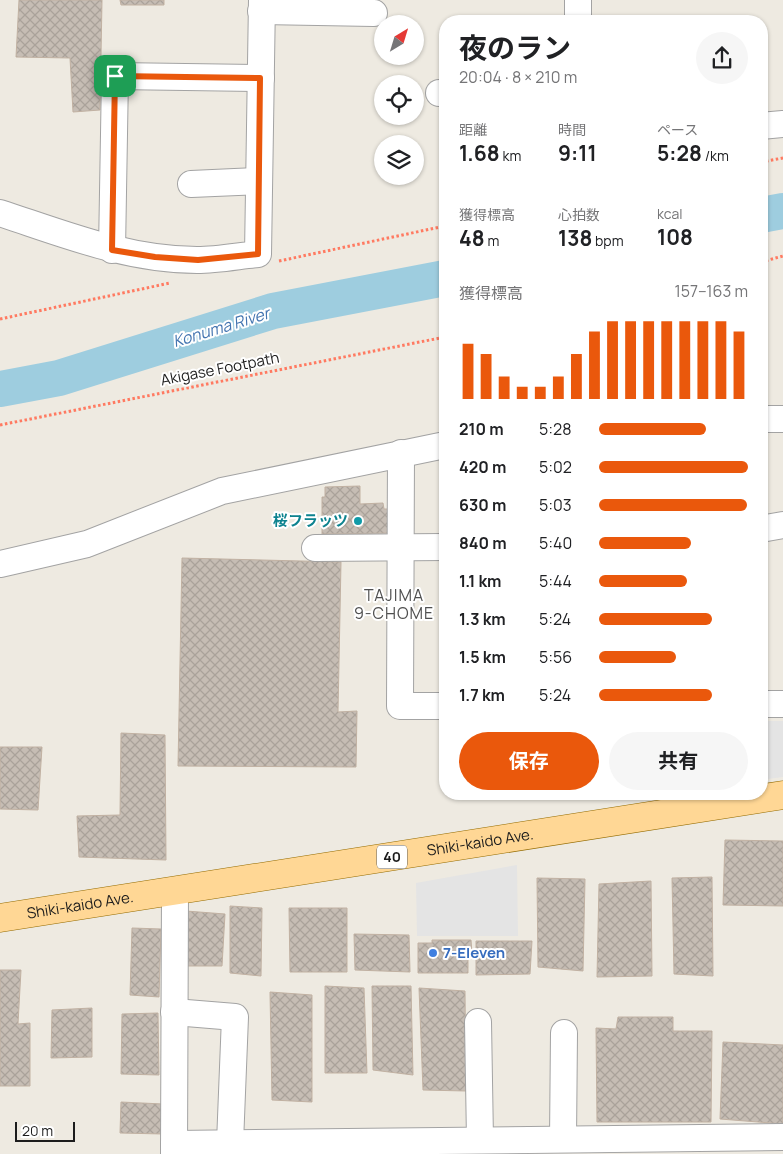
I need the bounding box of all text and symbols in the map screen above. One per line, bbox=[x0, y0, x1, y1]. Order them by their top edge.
north arrow bbox=[374, 15, 424, 65]
map controls bbox=[374, 15, 424, 185]
text: 夜のラン bbox=[459, 28, 571, 66]
button: share bbox=[696, 32, 748, 84]
pin bbox=[94, 55, 136, 97]
icon: arrive bbox=[101, 62, 129, 90]
text: 20:04 · 8 × 210 m bbox=[459, 66, 577, 88]
button: locate bbox=[374, 75, 424, 125]
text: 距離 bbox=[459, 120, 487, 139]
text: 時間 bbox=[558, 120, 586, 139]
text: ペース bbox=[657, 120, 698, 139]
button: layers bbox=[374, 135, 424, 185]
text: 1.68 bbox=[459, 139, 500, 167]
text: 9:11 bbox=[558, 139, 597, 167]
text: 5:28 bbox=[657, 139, 702, 167]
text: km bbox=[500, 146, 521, 165]
text: /km bbox=[702, 146, 729, 165]
text: kcal bbox=[657, 204, 683, 223]
text: 獲得標高 bbox=[459, 205, 515, 224]
text: 心拍数 bbox=[558, 205, 600, 224]
text: 108 bbox=[657, 223, 693, 251]
text: 48 bbox=[459, 224, 485, 252]
text: 138 bbox=[558, 224, 592, 252]
text: m bbox=[485, 231, 499, 250]
text: bpm bbox=[592, 231, 624, 250]
text: 157–163 m bbox=[675, 280, 748, 302]
text: 獲得標高 bbox=[459, 282, 523, 304]
water label: Konuma River bbox=[170, 301, 274, 352]
street label: Akigase Footpath bbox=[159, 347, 281, 390]
text: 210 m bbox=[459, 418, 504, 440]
text: 5:28 bbox=[539, 418, 571, 440]
text: 420 m bbox=[459, 456, 506, 478]
text: 5:02 bbox=[539, 456, 572, 478]
text: 630 m bbox=[459, 494, 506, 516]
text: 5:03 bbox=[539, 494, 572, 516]
place label: 桜フラッツ bbox=[273, 510, 348, 531]
marker: 桜フラッツ bbox=[352, 515, 364, 527]
text: 840 m bbox=[459, 532, 507, 554]
text: 5:40 bbox=[539, 532, 572, 554]
text: 1.1 km bbox=[459, 570, 502, 592]
text: 5:44 bbox=[539, 570, 572, 592]
district label: TAJIMA 9-CHOME bbox=[354, 584, 434, 624]
text: 1.3 km bbox=[459, 608, 506, 630]
text: 5:24 bbox=[539, 608, 571, 630]
text: 1.5 km bbox=[459, 646, 506, 668]
text: 5:56 bbox=[539, 646, 572, 668]
text: 1.7 km bbox=[459, 684, 505, 706]
text: 5:24 bbox=[539, 684, 571, 706]
button: 保存 bbox=[459, 732, 599, 790]
button: 共有 bbox=[609, 732, 748, 790]
street label: Shiki-kaido Ave. bbox=[425, 823, 535, 861]
road number: 40 bbox=[377, 846, 407, 869]
street label: Shiki-kaido Ave. bbox=[25, 886, 135, 924]
place label: 7-Eleven bbox=[443, 942, 505, 963]
marker: 7-Eleven bbox=[427, 947, 439, 959]
scale bar bbox=[15, 1119, 75, 1142]
text: 20 m bbox=[22, 1121, 53, 1140]

